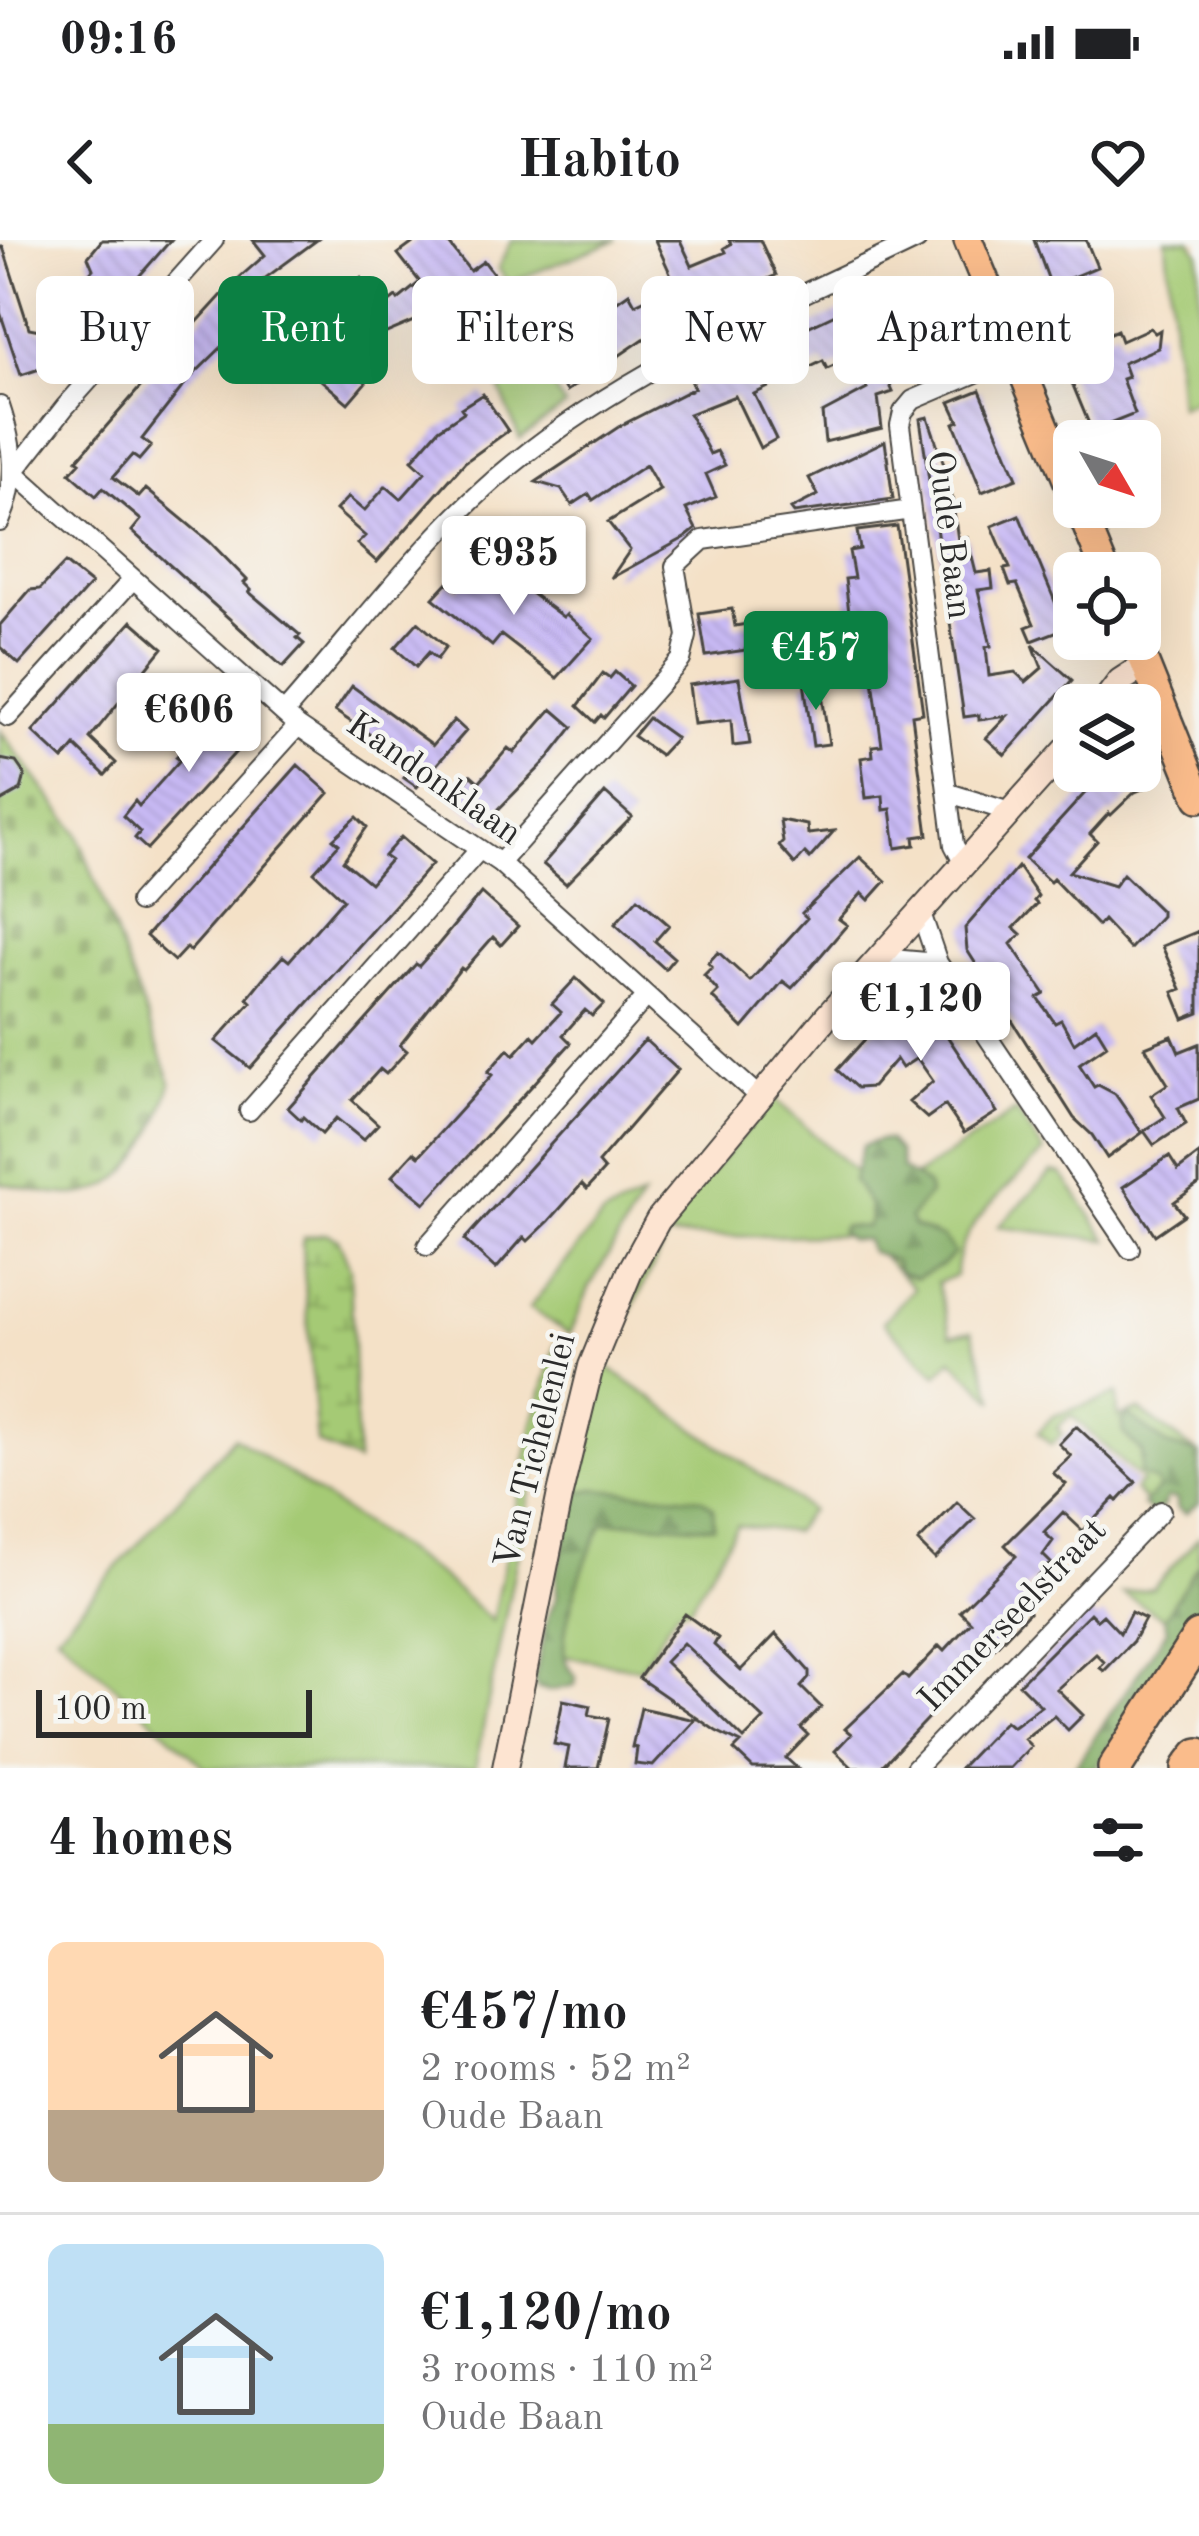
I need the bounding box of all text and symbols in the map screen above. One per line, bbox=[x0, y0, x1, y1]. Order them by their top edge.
text: 09:16 bbox=[60, 19, 177, 64]
icon: back bbox=[48, 129, 114, 195]
icon: heart bbox=[1085, 129, 1151, 195]
text: Habito bbox=[518, 135, 681, 189]
chip: Buy bbox=[36, 276, 194, 384]
chip: Rent bbox=[218, 276, 388, 384]
chip: Filters bbox=[412, 276, 617, 384]
chip: New bbox=[641, 276, 809, 384]
chip: Apartment bbox=[833, 276, 1114, 384]
north arrow bbox=[1053, 420, 1161, 528]
map controls bbox=[1053, 420, 1161, 792]
street label: Oude Baan bbox=[920, 449, 976, 621]
pin: €935 bbox=[443, 516, 585, 618]
text: €935 bbox=[469, 535, 559, 574]
button: locate bbox=[1053, 552, 1161, 660]
pin: €457 bbox=[745, 611, 887, 713]
text: €457 bbox=[771, 630, 861, 669]
pin: €606 bbox=[118, 673, 260, 775]
button: layers bbox=[1053, 684, 1161, 792]
text: €606 bbox=[144, 692, 234, 731]
street label: Kandonklaan bbox=[339, 707, 527, 853]
pin: €1,120 bbox=[823, 962, 1019, 1064]
text: €1,120 bbox=[859, 981, 983, 1020]
street label: Van Tichelenlei bbox=[490, 1330, 584, 1572]
street label: Immerseelstraat bbox=[913, 1513, 1115, 1719]
scale bar bbox=[36, 1684, 312, 1737]
text: 100 m bbox=[54, 1694, 147, 1727]
icon: filters bbox=[1085, 1807, 1151, 1873]
text: 4 homes bbox=[48, 1815, 233, 1866]
text: €457/mo bbox=[420, 1989, 628, 2040]
icon: home bbox=[144, 1990, 288, 2134]
text: 2 rooms · 52 m² bbox=[420, 2050, 691, 2089]
text: Oude Baan bbox=[420, 2098, 604, 2137]
text: €1,120/mo bbox=[420, 2290, 672, 2341]
icon: home bbox=[144, 2292, 288, 2436]
text: 3 rooms · 110 m² bbox=[420, 2351, 713, 2390]
text: Oude Baan bbox=[420, 2399, 604, 2438]

